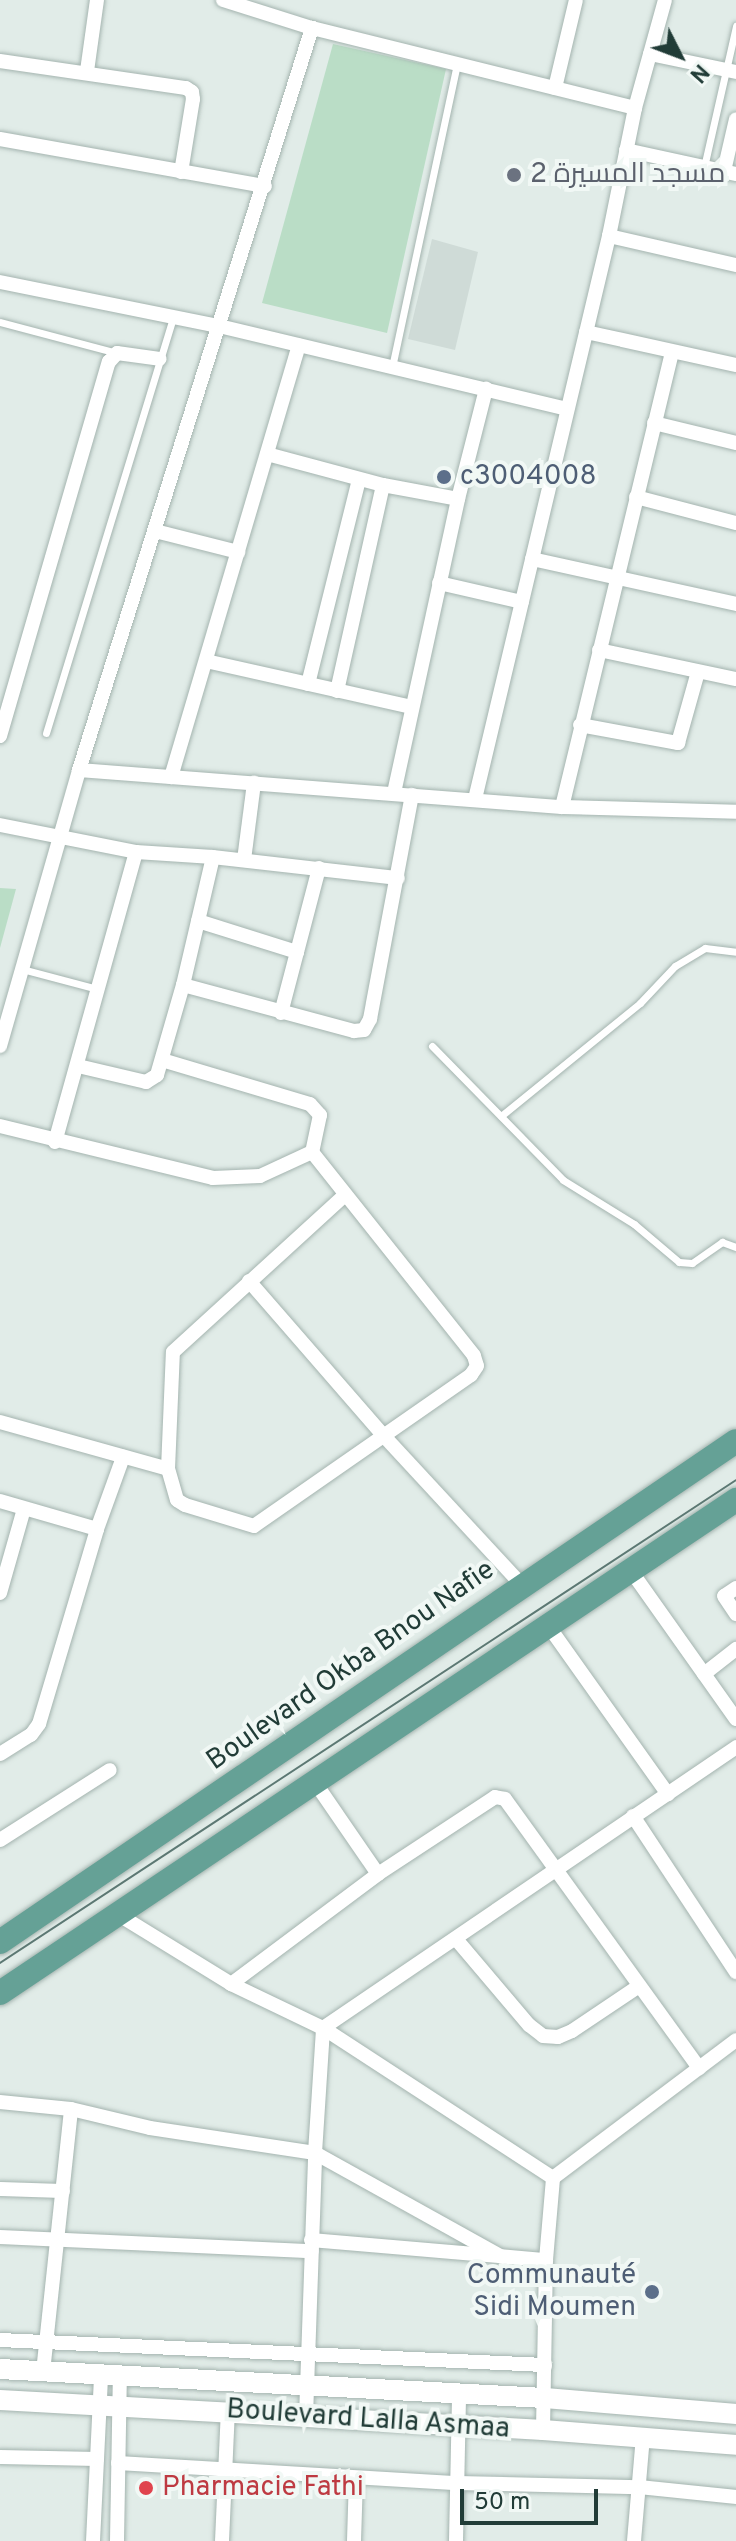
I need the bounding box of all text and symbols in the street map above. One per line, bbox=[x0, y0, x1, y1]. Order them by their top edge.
north arrow bbox=[640, 16, 720, 96]
text: N bbox=[683, 57, 714, 87]
place label: مسجد المسيرة 2 bbox=[530, 158, 725, 192]
marker: مسجد المسيرة 2 bbox=[505, 166, 523, 184]
place label: c3004008 bbox=[460, 460, 597, 494]
marker: c3004008 bbox=[435, 468, 453, 486]
street label: Boulevard Okba Bnou Nafie bbox=[201, 1554, 501, 1778]
place label: Communauté Sidi Moumen bbox=[467, 2259, 636, 2325]
marker: Communauté Sidi Moumen bbox=[643, 2283, 661, 2301]
street label: Boulevard Lalla Asmaa bbox=[225, 2393, 511, 2447]
place label: Pharmacie Fathi bbox=[162, 2471, 364, 2505]
scale bar bbox=[464, 2473, 602, 2523]
marker: Pharmacie Fathi bbox=[137, 2479, 155, 2497]
text: 50 m bbox=[474, 2488, 530, 2518]

